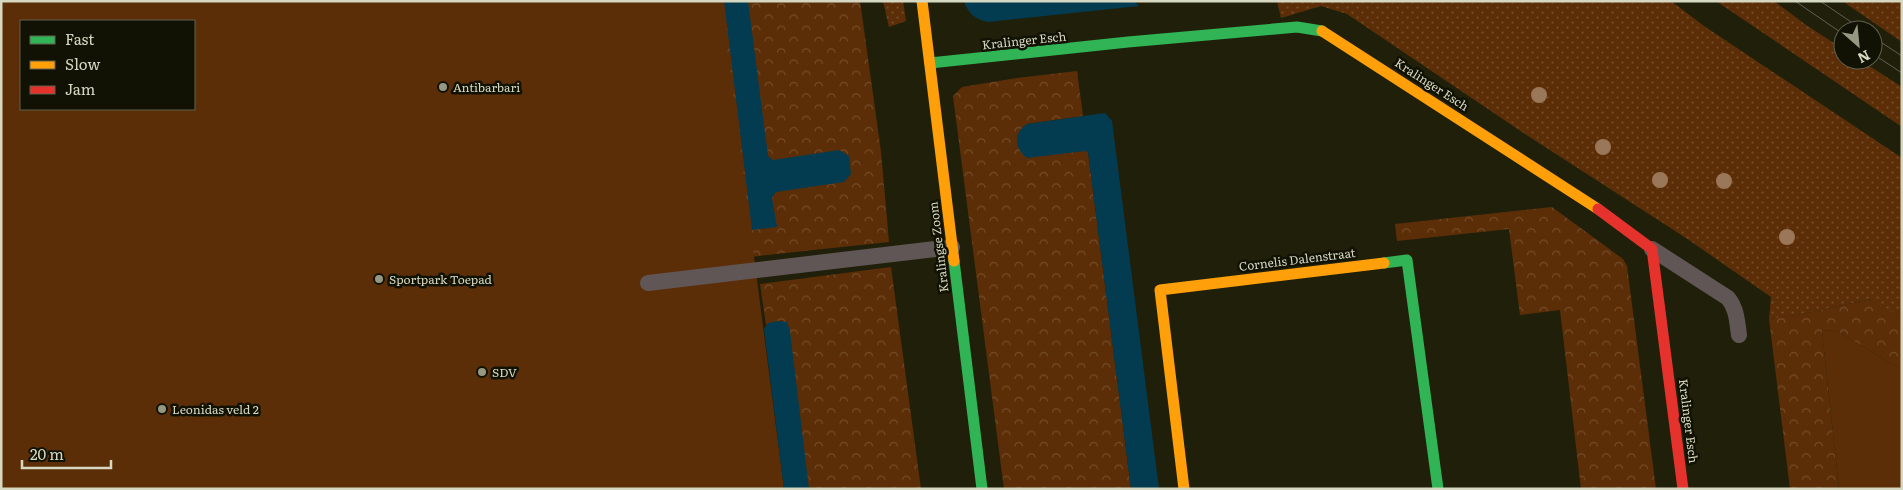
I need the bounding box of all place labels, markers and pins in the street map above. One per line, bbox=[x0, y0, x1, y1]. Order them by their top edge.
place label: Antibarbari bbox=[453, 78, 520, 96]
marker: Antibarbari bbox=[437, 81, 449, 93]
place label: Sportpark Toepad bbox=[389, 270, 493, 288]
marker: Sportpark Toepad bbox=[373, 273, 385, 285]
place label: SDV bbox=[492, 363, 517, 381]
marker: SDV bbox=[476, 366, 488, 378]
place label: Leonidas veld 2 bbox=[172, 400, 259, 418]
marker: Leonidas veld 2 bbox=[156, 403, 168, 415]

